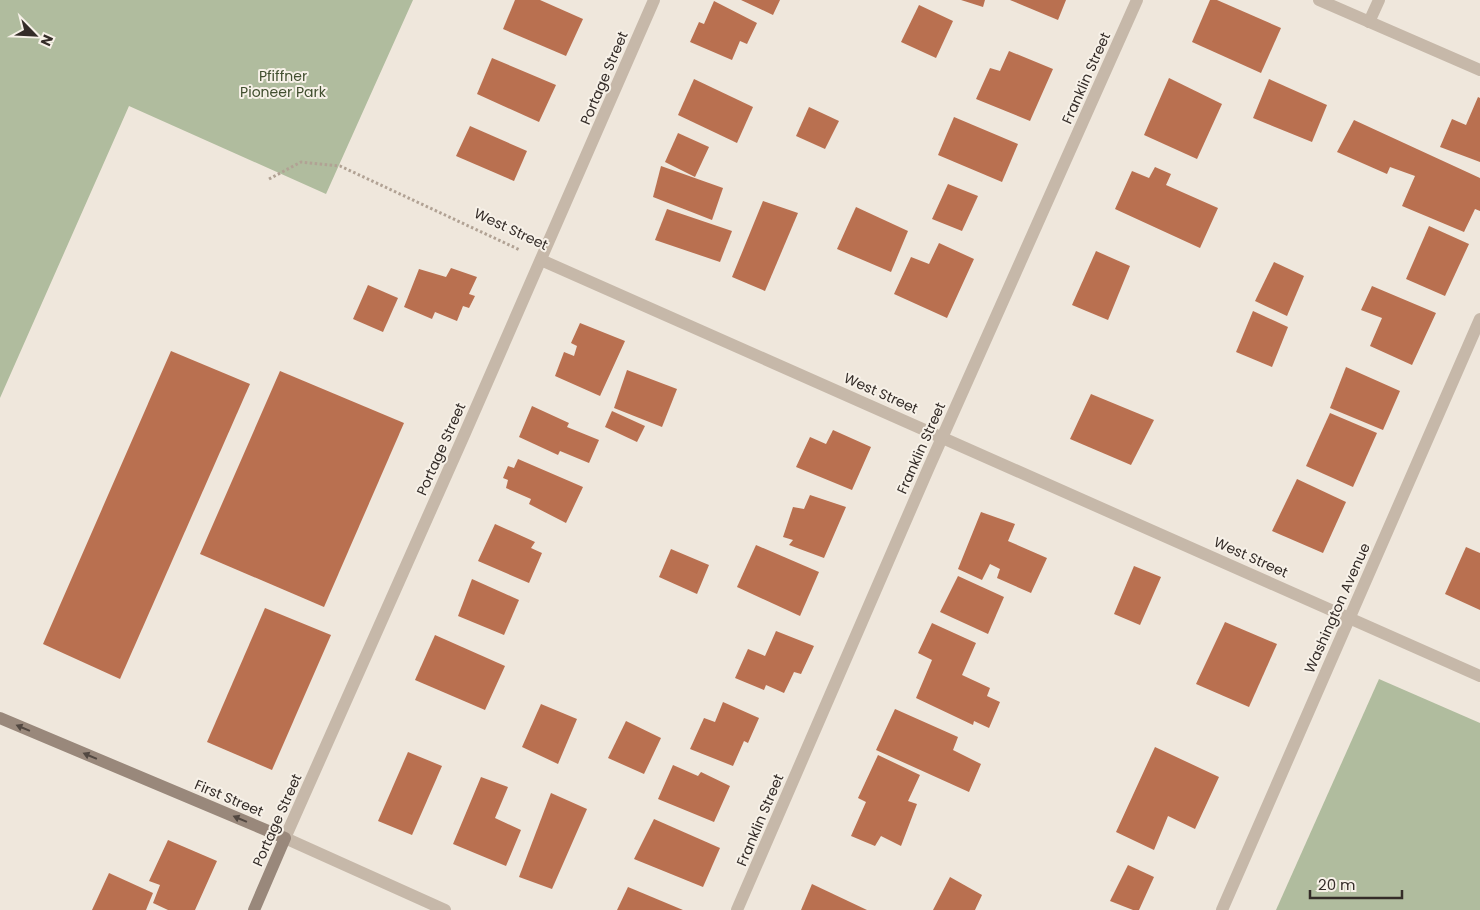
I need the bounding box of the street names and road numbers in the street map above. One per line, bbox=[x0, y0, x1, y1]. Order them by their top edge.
street label: Portage Street bbox=[575, 28, 633, 128]
street label: Franklin Street bbox=[1057, 29, 1115, 127]
street label: West Street bbox=[471, 203, 551, 255]
street label: West Street bbox=[841, 368, 921, 418]
street label: Portage Street bbox=[412, 399, 470, 499]
street label: Franklin Street bbox=[892, 399, 950, 497]
street label: West Street bbox=[1211, 532, 1291, 582]
street label: Washington Avenue bbox=[1299, 539, 1375, 676]
street label: Portage Street bbox=[248, 770, 306, 870]
street label: Franklin Street bbox=[732, 771, 788, 869]
street label: First Street bbox=[192, 775, 266, 821]

